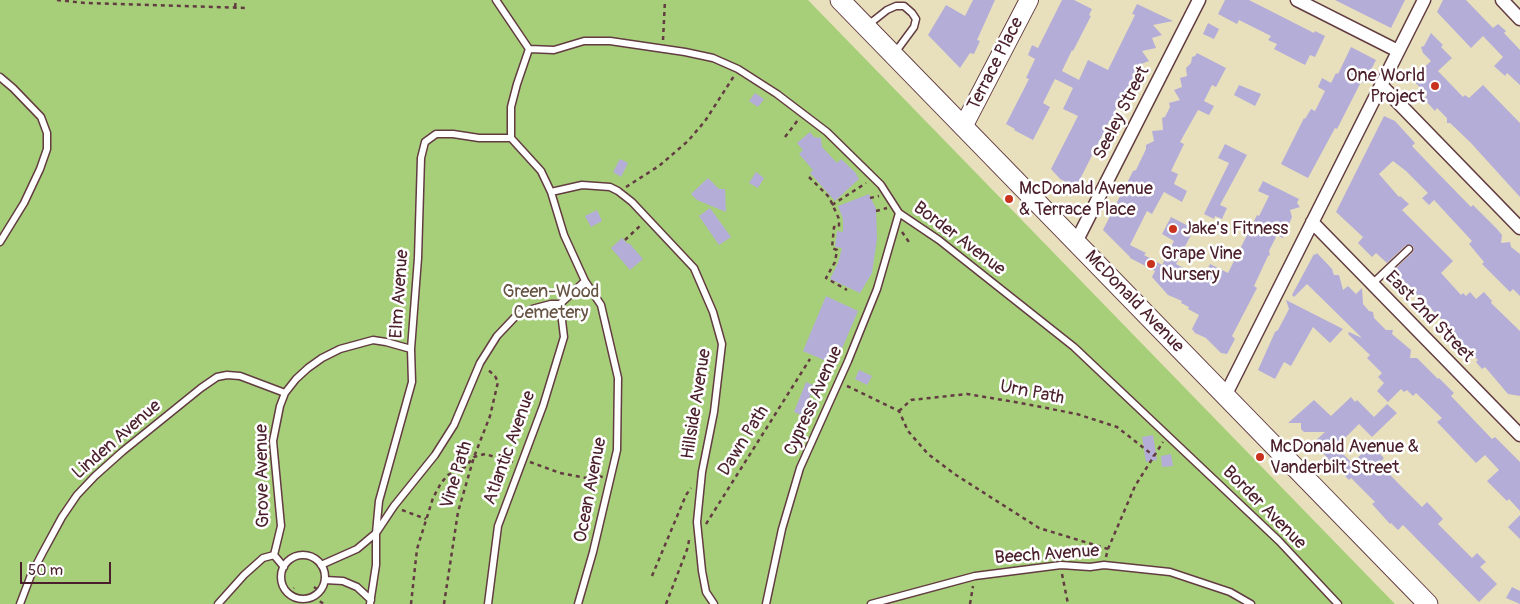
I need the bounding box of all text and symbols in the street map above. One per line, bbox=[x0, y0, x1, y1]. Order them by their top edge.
street label: Terrace Place bbox=[963, 14, 1029, 114]
street label: Seeley Street bbox=[1089, 63, 1155, 163]
place label: One World Project bbox=[1346, 65, 1425, 108]
marker: One World Project bbox=[1429, 80, 1441, 92]
place label: McDonald Avenue & Terrace Place bbox=[1019, 178, 1153, 220]
marker: McDonald Avenue & Terrace Place bbox=[1003, 193, 1015, 205]
street label: Border Avenue bbox=[909, 197, 1009, 281]
place label: Jake's Fitness bbox=[1183, 218, 1288, 240]
marker: Jake's Fitness bbox=[1167, 223, 1179, 235]
place label: Grape Vine Nursery bbox=[1161, 243, 1242, 286]
street label: McDonald Avenue bbox=[1080, 246, 1188, 358]
street label: Elm Avenue bbox=[386, 249, 414, 339]
marker: Grape Vine Nursery bbox=[1145, 258, 1157, 270]
street label: East 2nd Street bbox=[1380, 267, 1478, 367]
park label: Green-Wood Cemetery bbox=[503, 281, 599, 324]
street label: Cypress Avenue bbox=[780, 343, 848, 459]
street label: Hillside Avenue bbox=[678, 347, 716, 461]
street label: Urn Path bbox=[998, 376, 1066, 410]
street label: Atlantic Avenue bbox=[479, 388, 541, 508]
street label: Linden Avenue bbox=[68, 396, 166, 484]
street label: Dawn Path bbox=[714, 402, 774, 480]
street label: Grove Avenue bbox=[251, 424, 275, 528]
street label: Ocean Avenue bbox=[570, 436, 612, 544]
place label: McDonald Avenue & Vanderbilt Street bbox=[1270, 436, 1419, 478]
street label: Vine Path bbox=[437, 439, 477, 511]
marker: McDonald Avenue & Vanderbilt Street bbox=[1254, 451, 1266, 463]
street label: Border Avenue bbox=[1218, 462, 1310, 554]
street label: Beech Avenue bbox=[994, 541, 1100, 569]
scale bar bbox=[22, 552, 114, 584]
text: 50 m bbox=[28, 561, 63, 580]

